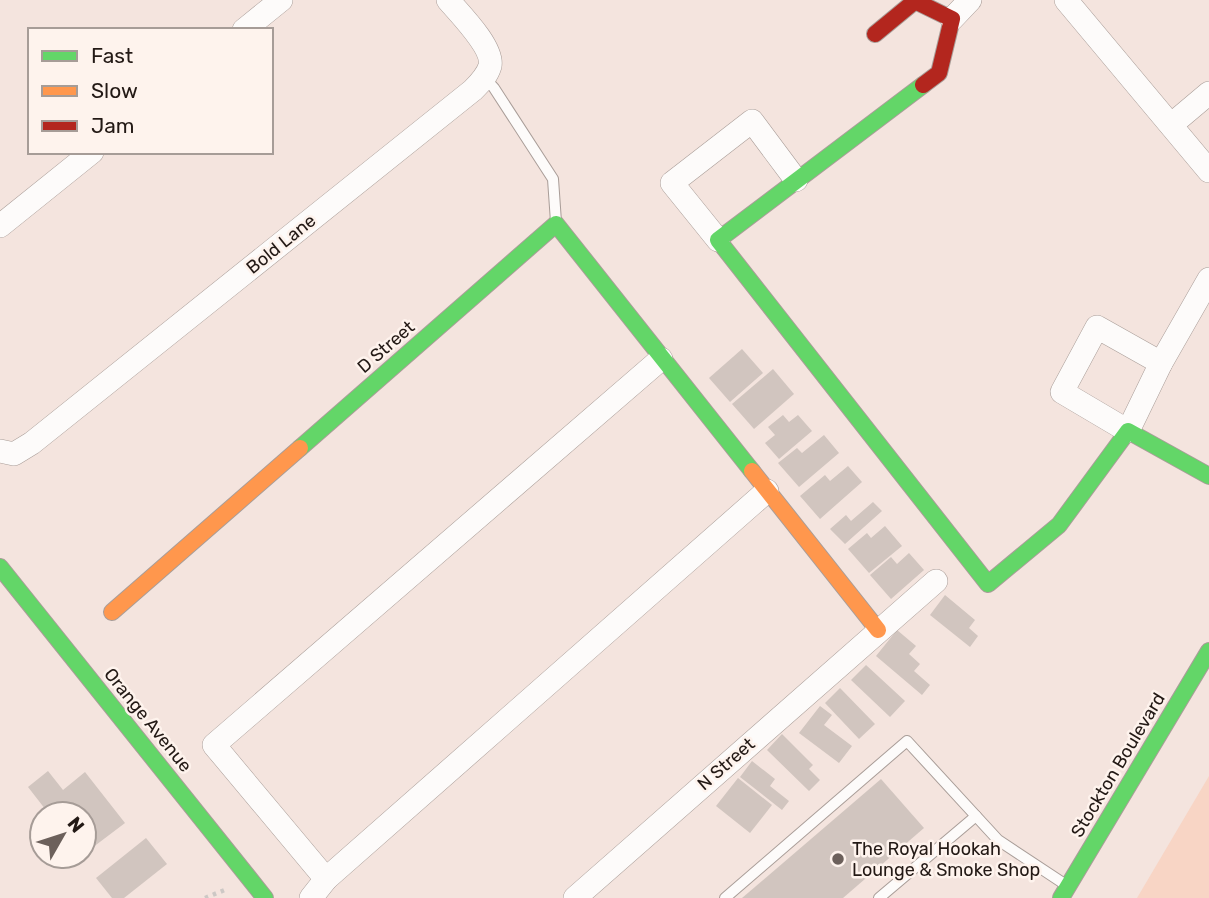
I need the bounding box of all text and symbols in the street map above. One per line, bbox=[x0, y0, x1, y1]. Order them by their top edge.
legend bbox=[28, 28, 273, 154]
text: Fast bbox=[91, 43, 133, 68]
text: Slow bbox=[91, 78, 138, 103]
text: Jam bbox=[91, 113, 135, 138]
street label: Bold Lane bbox=[242, 209, 320, 279]
street label: D Street bbox=[353, 316, 419, 378]
street label: Orange Avenue bbox=[99, 664, 197, 776]
street label: Stockton Boulevard bbox=[1066, 689, 1170, 841]
street label: N Street bbox=[693, 733, 759, 795]
north arrow bbox=[28, 800, 98, 870]
text: N bbox=[63, 812, 89, 837]
place label: The Royal Hookah Lounge & Smoke Shop bbox=[852, 838, 1040, 881]
marker: The Royal Hookah Lounge & Smoke Shop bbox=[830, 851, 846, 867]

